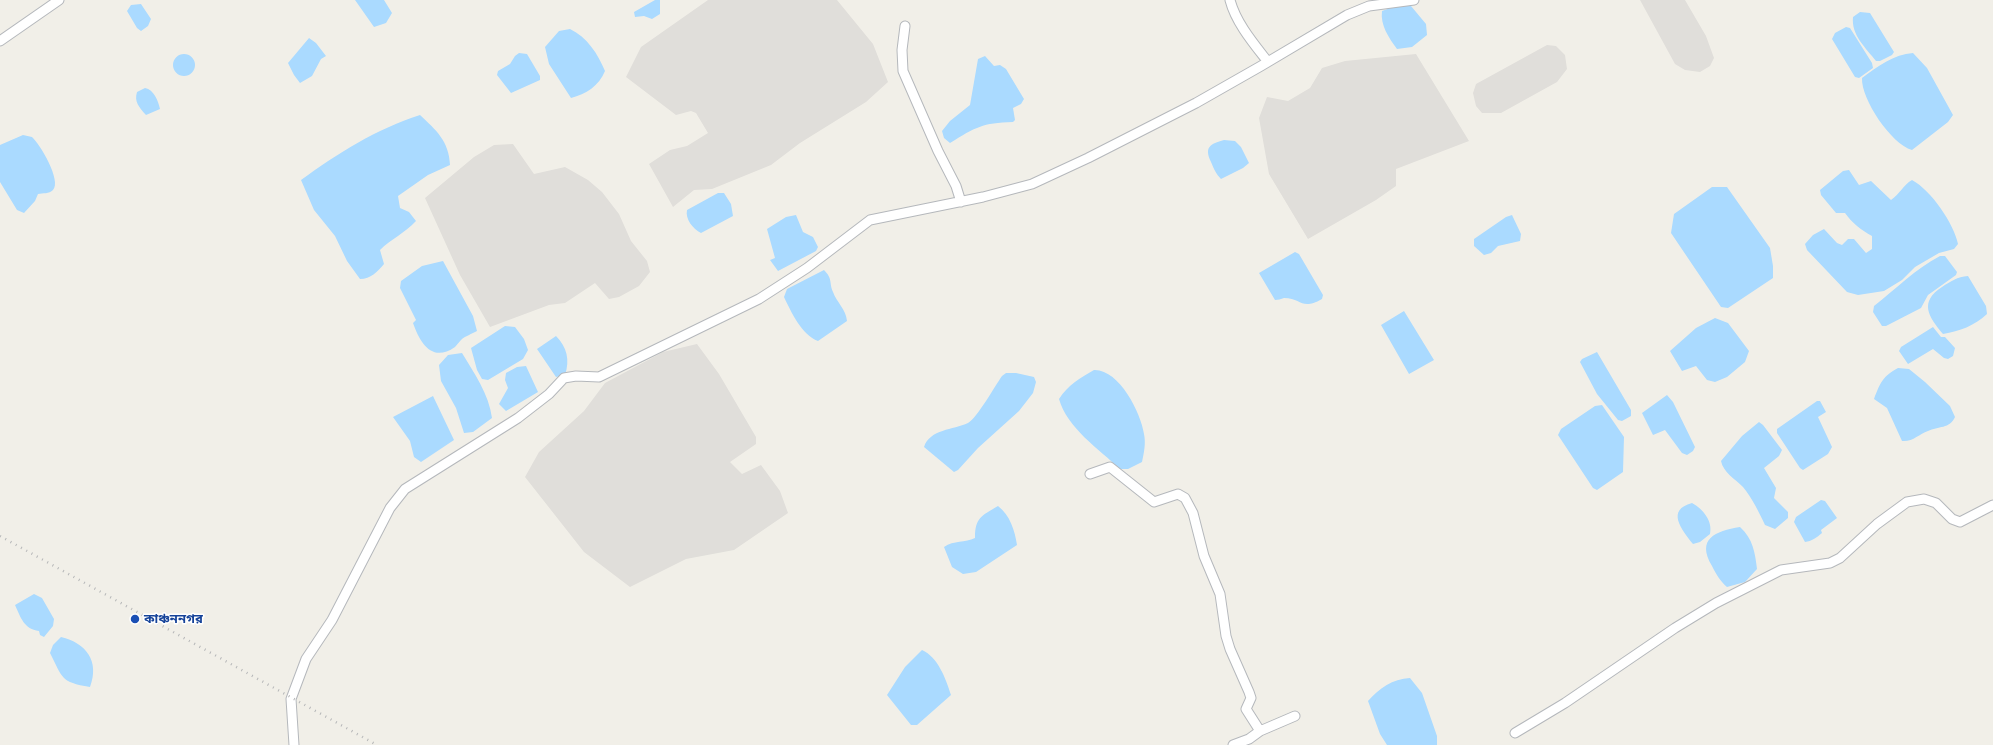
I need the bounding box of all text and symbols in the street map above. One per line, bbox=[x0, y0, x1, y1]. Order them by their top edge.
place label: কাঞ্চননগর bbox=[144, 611, 203, 627]
marker: কাঞ্চননগর bbox=[129, 613, 141, 625]

